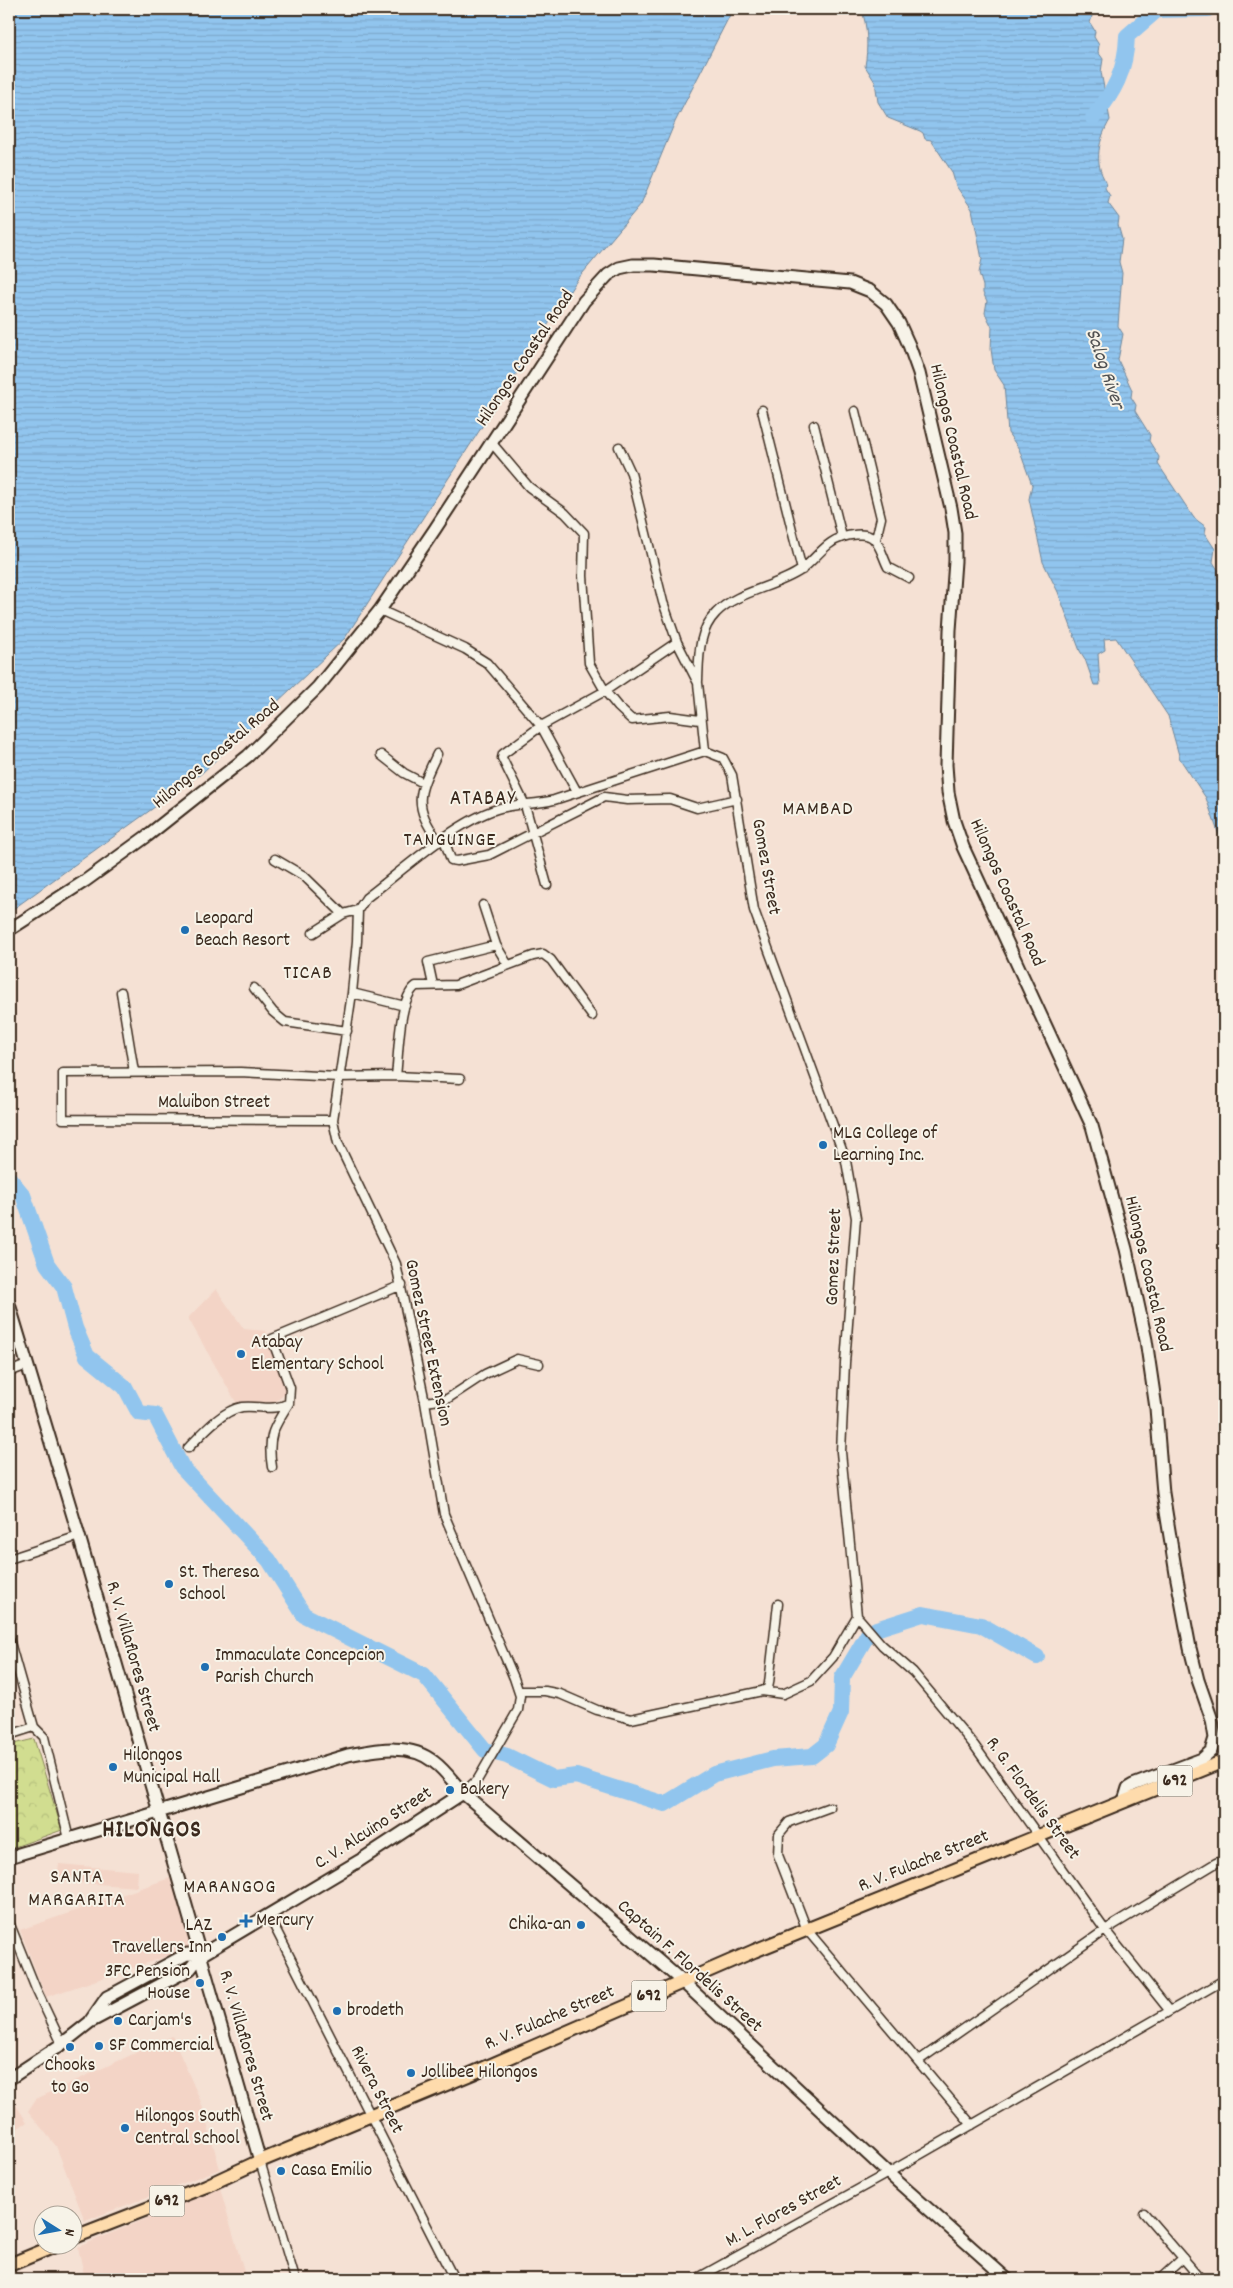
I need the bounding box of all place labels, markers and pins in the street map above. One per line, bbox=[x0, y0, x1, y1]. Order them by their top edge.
place label: Leopard Beach Resort bbox=[195, 906, 290, 955]
marker: Leopard Beach Resort bbox=[179, 924, 191, 936]
place label: MLG College of Learning Inc. bbox=[833, 1121, 939, 1170]
marker: MLG College of Learning Inc. bbox=[817, 1139, 829, 1151]
place label: Atabay Elementary School bbox=[251, 1330, 384, 1379]
marker: Atabay Elementary School bbox=[235, 1348, 247, 1360]
place label: St. Theresa School bbox=[179, 1560, 260, 1609]
marker: St. Theresa School bbox=[163, 1578, 175, 1590]
place label: Immaculate Concepcion Parish Church bbox=[215, 1643, 385, 1692]
marker: Immaculate Concepcion Parish Church bbox=[199, 1661, 211, 1673]
place label: Hilongos Municipal Hall bbox=[123, 1743, 220, 1792]
marker: Hilongos Municipal Hall bbox=[107, 1761, 119, 1773]
place label: Bakery bbox=[460, 1777, 509, 1804]
marker: Bakery bbox=[444, 1784, 456, 1796]
place label: Mercury bbox=[256, 1908, 313, 1935]
place label: Chika-an bbox=[509, 1912, 571, 1939]
place label: LAZ Travellers Inn bbox=[112, 1913, 213, 1962]
marker: Mercury bbox=[240, 1915, 252, 1927]
marker: Chika-an bbox=[575, 1919, 587, 1931]
marker: LAZ Travellers Inn bbox=[216, 1931, 228, 1943]
place label: 3FC Pension House bbox=[105, 1959, 190, 2008]
marker: 3FC Pension House bbox=[194, 1977, 206, 1989]
place label: brodeth bbox=[347, 1998, 404, 2025]
marker: brodeth bbox=[331, 2005, 343, 2017]
place label: Carjam's bbox=[128, 2008, 192, 2035]
marker: Carjam's bbox=[112, 2015, 124, 2027]
place label: SF Commercial bbox=[109, 2033, 215, 2060]
marker: SF Commercial bbox=[93, 2040, 105, 2052]
marker: Chooks to Go bbox=[64, 2041, 76, 2053]
place label: Chooks to Go bbox=[45, 2053, 95, 2102]
place label: Jollibee Hilongos bbox=[421, 2060, 538, 2087]
marker: Jollibee Hilongos bbox=[405, 2067, 417, 2079]
place label: Hilongos South Central School bbox=[135, 2104, 240, 2153]
marker: Hilongos South Central School bbox=[119, 2122, 131, 2134]
place label: Casa Emilio bbox=[291, 2158, 372, 2185]
marker: Casa Emilio bbox=[275, 2165, 287, 2177]

